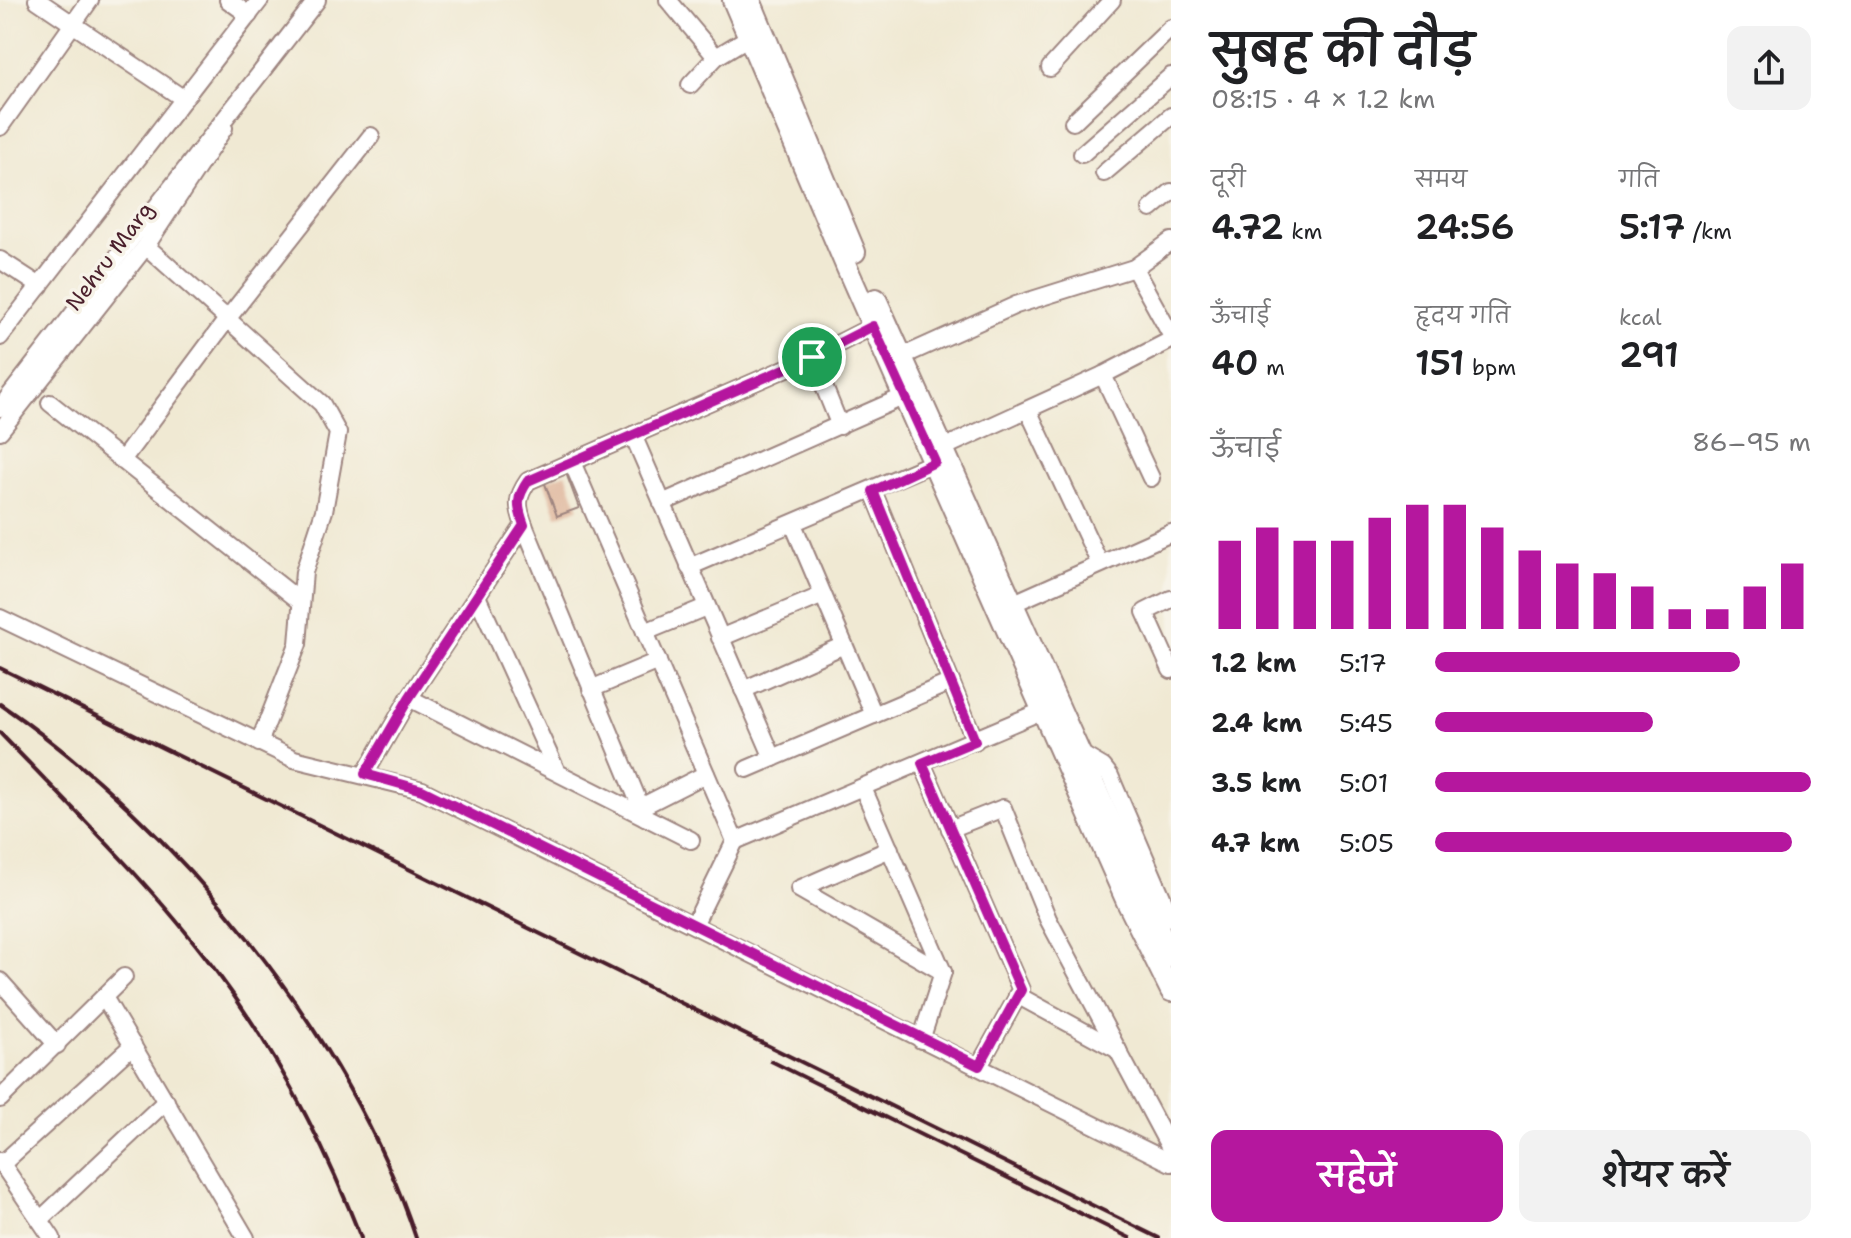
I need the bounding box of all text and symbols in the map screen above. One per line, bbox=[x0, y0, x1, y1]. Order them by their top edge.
text: सुबह की दौड़ bbox=[1211, 21, 1475, 80]
button: share bbox=[1727, 26, 1811, 110]
text: 08:15 · 4 × 1.2 km bbox=[1211, 81, 1435, 116]
text: दूरी bbox=[1211, 165, 1246, 194]
text: समय bbox=[1415, 165, 1467, 194]
text: गति bbox=[1619, 165, 1659, 194]
street label: Nehru Marg bbox=[59, 196, 160, 317]
text: 4.72 bbox=[1211, 204, 1284, 250]
text: 24:56 bbox=[1415, 204, 1514, 250]
text: 5:17 bbox=[1619, 204, 1685, 250]
text: km bbox=[1284, 217, 1322, 246]
text: /km bbox=[1685, 217, 1732, 246]
text: ऊँचाई bbox=[1211, 301, 1270, 330]
text: हृदय गति bbox=[1415, 301, 1510, 330]
text: kcal bbox=[1619, 303, 1662, 332]
pin bbox=[778, 323, 846, 391]
text: 291 bbox=[1619, 332, 1679, 378]
icon: arrive bbox=[790, 335, 834, 379]
text: 40 bbox=[1211, 340, 1258, 386]
text: 151 bbox=[1415, 340, 1465, 386]
text: m bbox=[1258, 353, 1285, 382]
text: bpm bbox=[1465, 353, 1516, 382]
text: 86–95 m bbox=[1692, 424, 1811, 459]
text: ऊँचाई bbox=[1211, 430, 1281, 465]
text: 1.2 km bbox=[1211, 645, 1296, 680]
text: 5:17 bbox=[1339, 645, 1387, 680]
text: 2.4 km bbox=[1211, 705, 1302, 740]
text: 5:45 bbox=[1339, 705, 1393, 740]
text: 3.5 km bbox=[1211, 765, 1302, 800]
text: 5:01 bbox=[1339, 765, 1388, 800]
text: 4.7 km bbox=[1211, 825, 1300, 860]
text: 5:05 bbox=[1339, 825, 1394, 860]
button: सहेजें bbox=[1211, 1130, 1503, 1222]
button: शेयर करें bbox=[1519, 1130, 1811, 1222]

